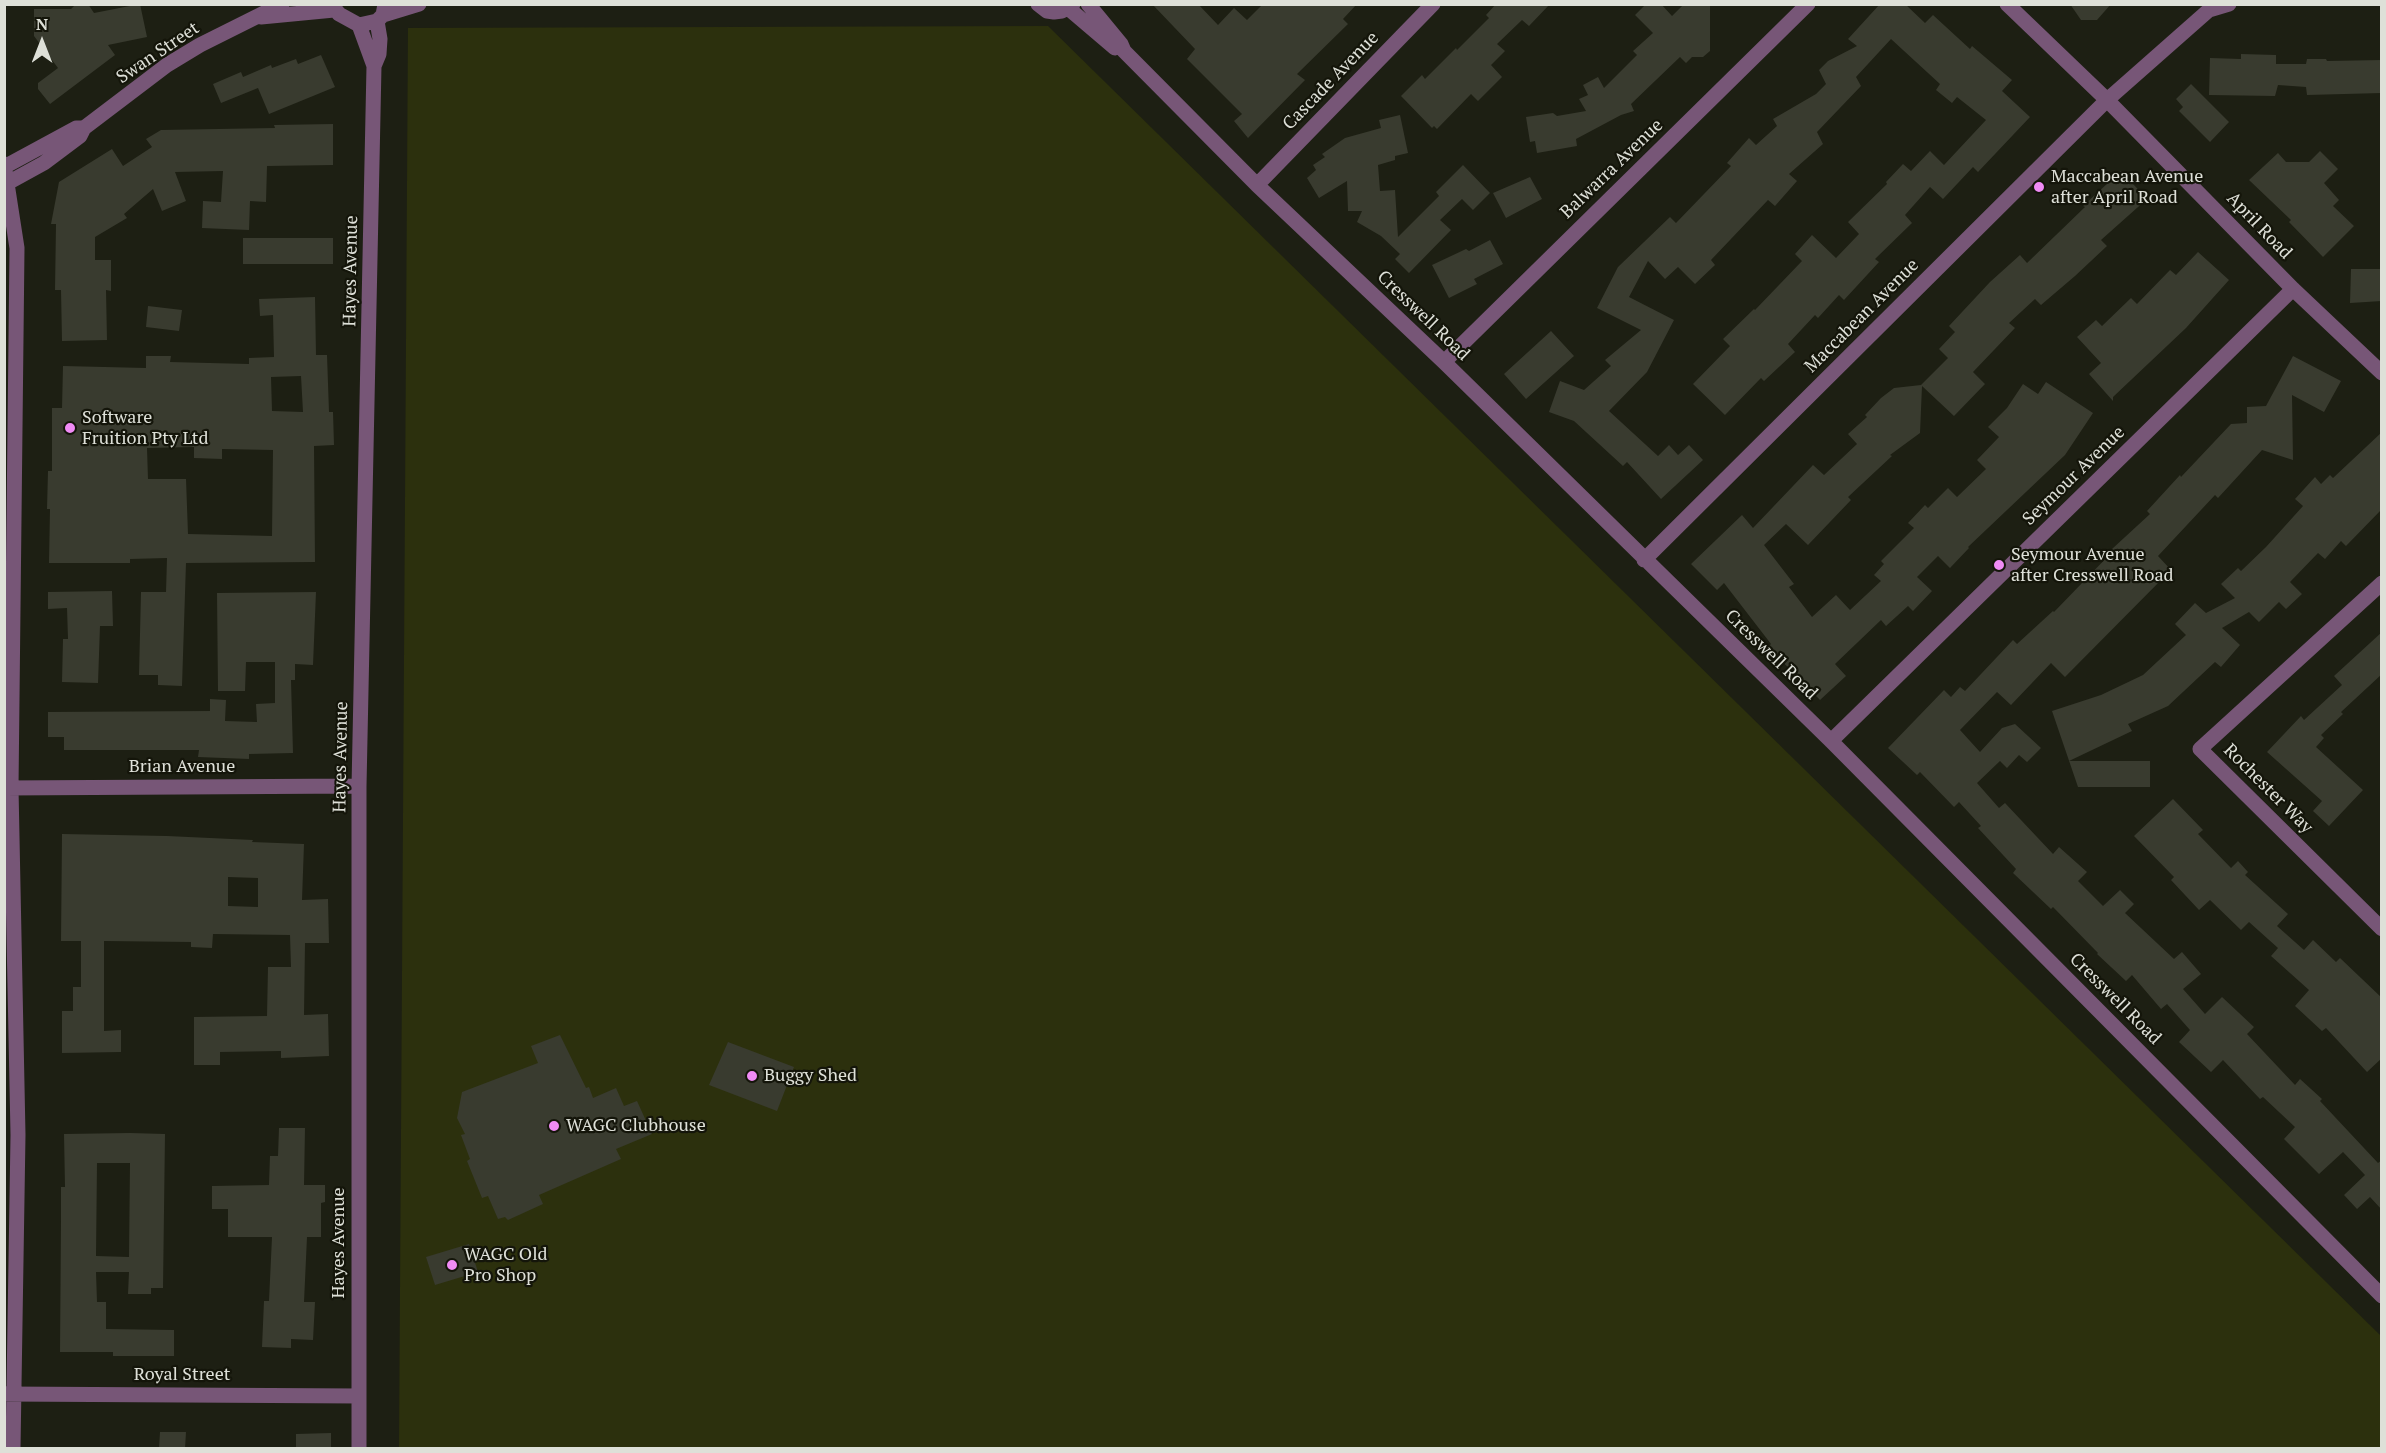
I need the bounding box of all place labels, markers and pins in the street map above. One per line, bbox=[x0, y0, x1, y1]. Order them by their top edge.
place label: Maccabean Avenue after April Road bbox=[2051, 166, 2203, 208]
marker: Maccabean Avenue after April Road bbox=[2032, 180, 2046, 194]
place label: Software Fruition Pty Ltd bbox=[82, 407, 209, 450]
marker: Software Fruition Pty Ltd bbox=[63, 421, 77, 435]
place label: Seymour Avenue after Cresswell Road bbox=[2011, 544, 2174, 586]
marker: Seymour Avenue after Cresswell Road bbox=[1992, 558, 2006, 572]
place label: Buggy Shed bbox=[764, 1065, 857, 1087]
marker: Buggy Shed bbox=[745, 1069, 759, 1083]
place label: WAGC Clubhouse bbox=[566, 1115, 706, 1137]
marker: WAGC Clubhouse bbox=[547, 1119, 561, 1133]
place label: WAGC Old Pro Shop bbox=[464, 1244, 548, 1286]
marker: WAGC Old Pro Shop bbox=[445, 1258, 459, 1272]

